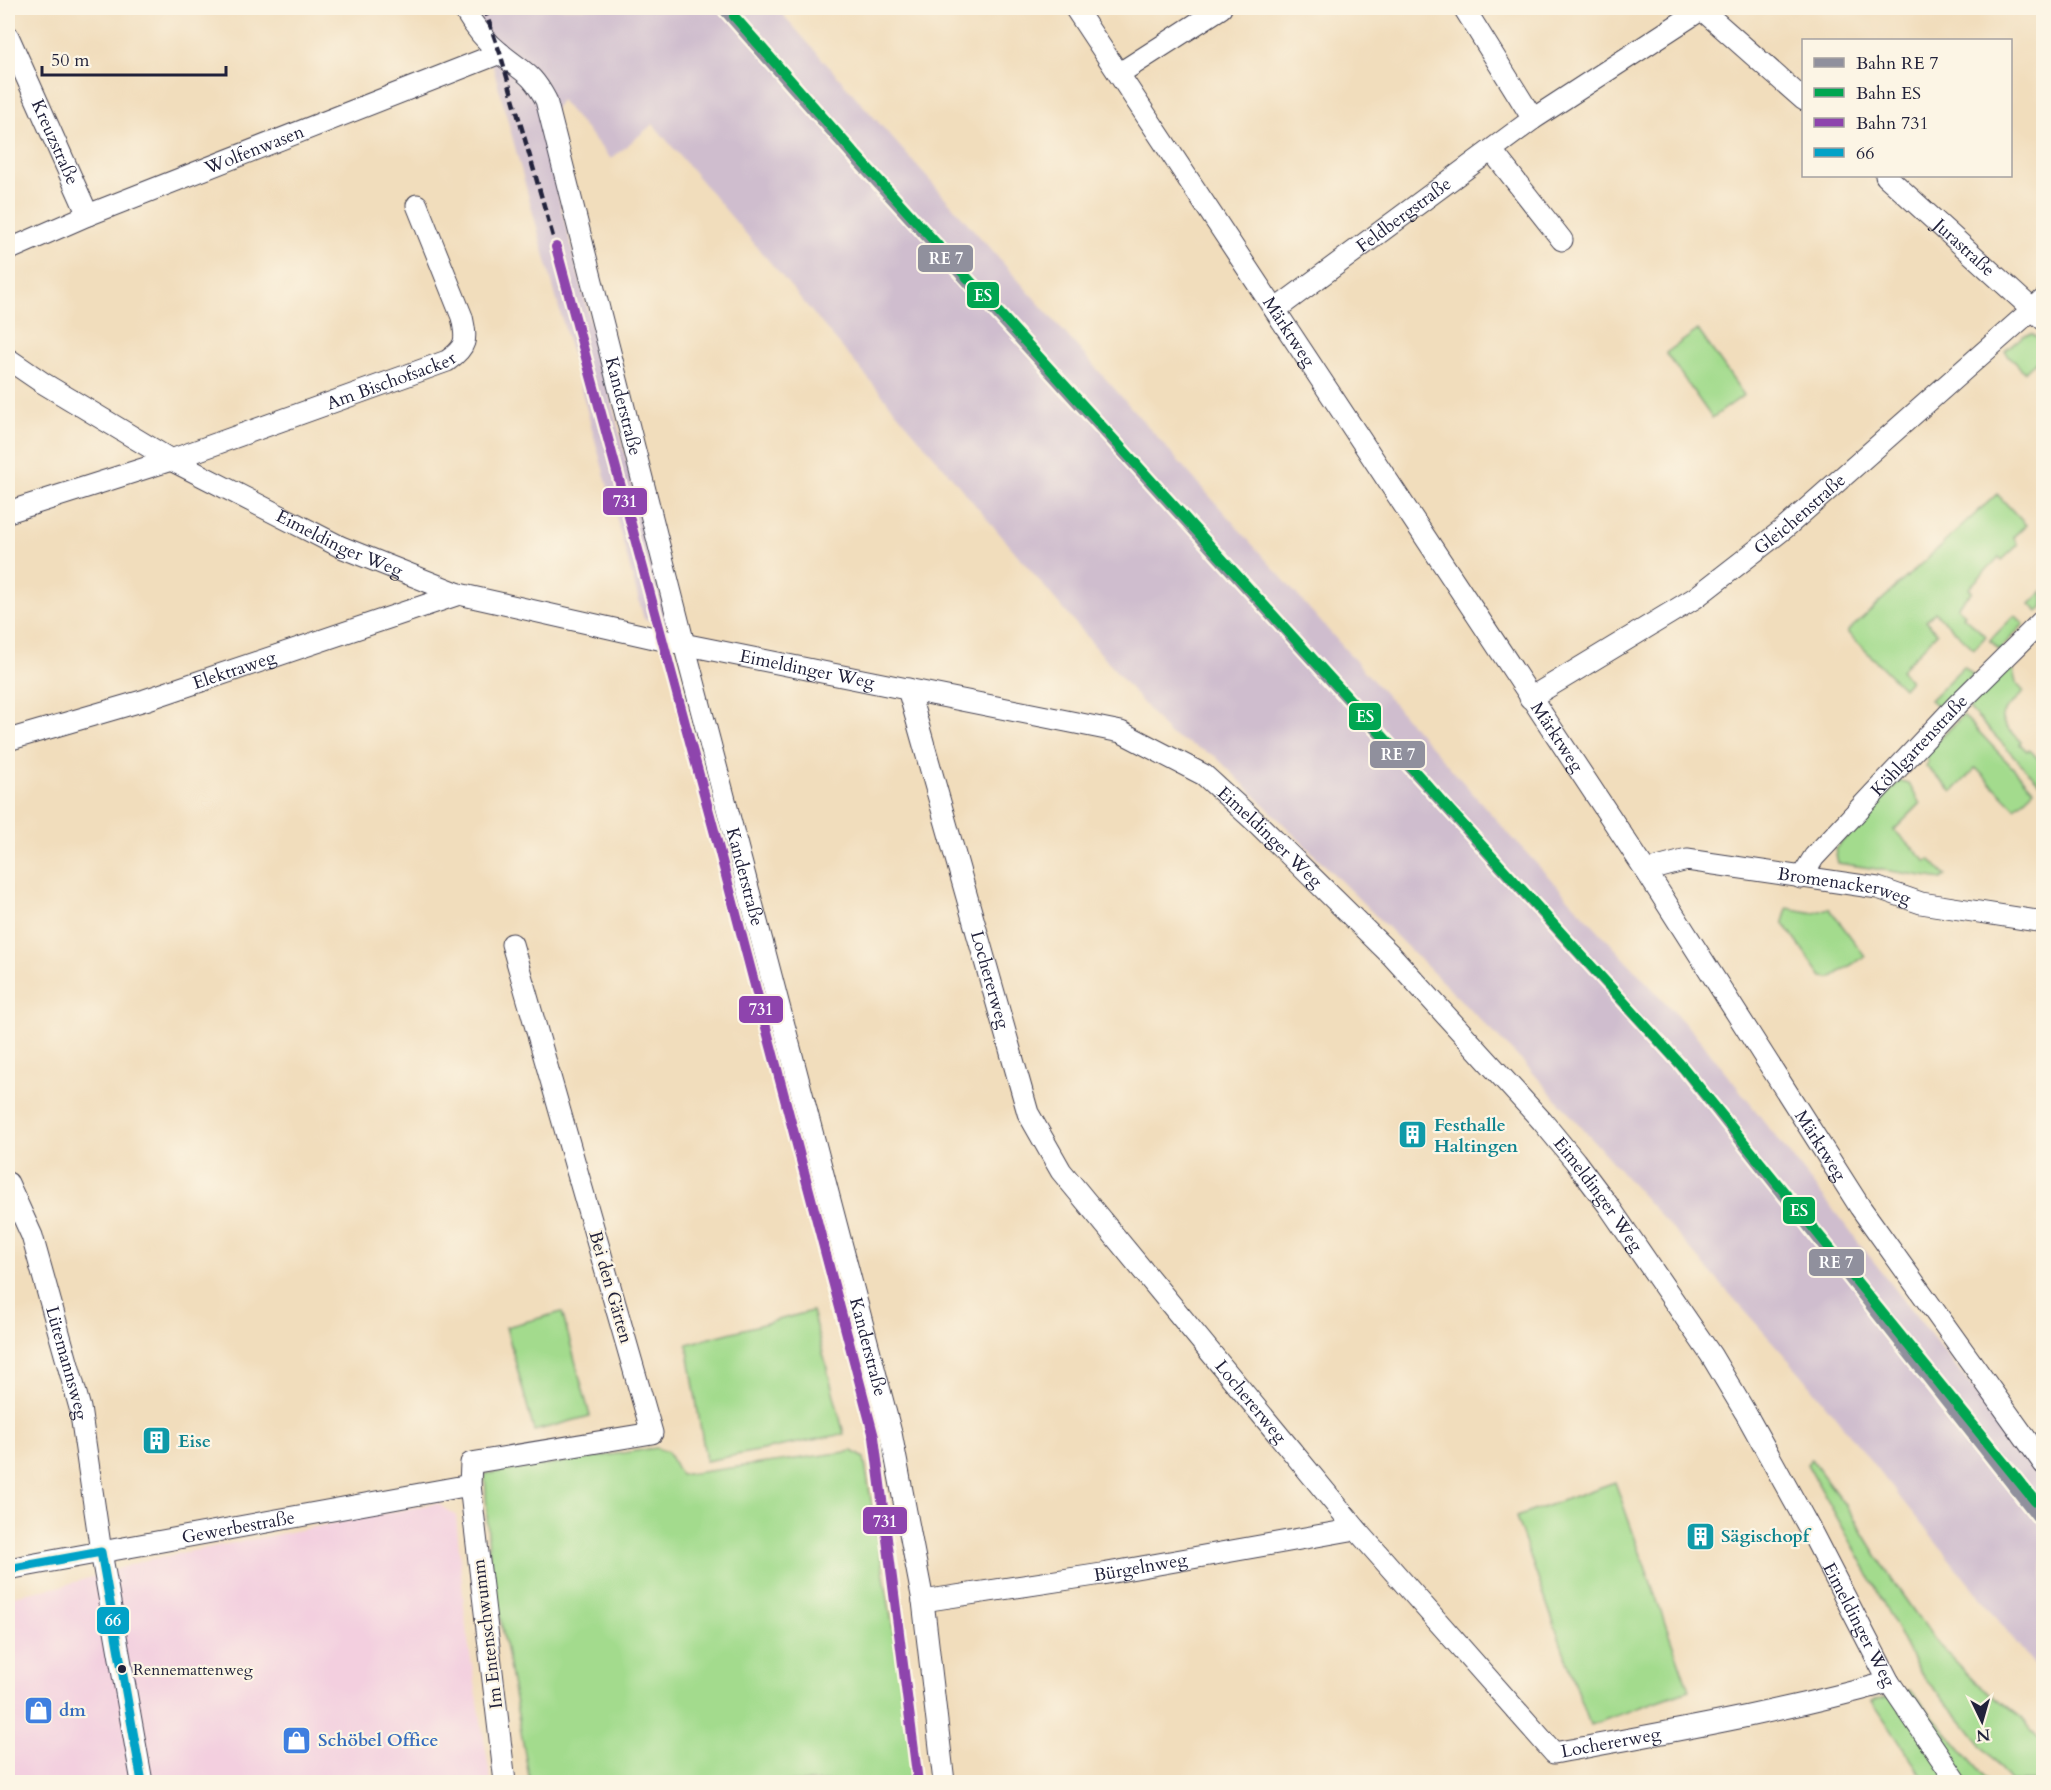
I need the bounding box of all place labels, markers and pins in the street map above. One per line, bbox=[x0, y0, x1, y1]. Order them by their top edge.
place label: Festhalle Haltingen bbox=[1434, 1113, 1518, 1159]
building icon: Festhalle Haltingen bbox=[1397, 1119, 1429, 1151]
building icon: Eise bbox=[141, 1425, 173, 1457]
place label: Eise bbox=[178, 1429, 211, 1454]
building icon: Sägischopf bbox=[1684, 1520, 1716, 1552]
place label: Sägischopf bbox=[1721, 1524, 1812, 1549]
place label: Rennemattenweg bbox=[133, 1659, 253, 1681]
marker: Rennemattenweg bbox=[116, 1663, 128, 1675]
shop icon: dm bbox=[22, 1694, 54, 1726]
place label: dm bbox=[59, 1698, 86, 1723]
shop icon: Schöbel Office bbox=[281, 1724, 313, 1756]
place label: Schöbel Office bbox=[318, 1728, 439, 1753]

